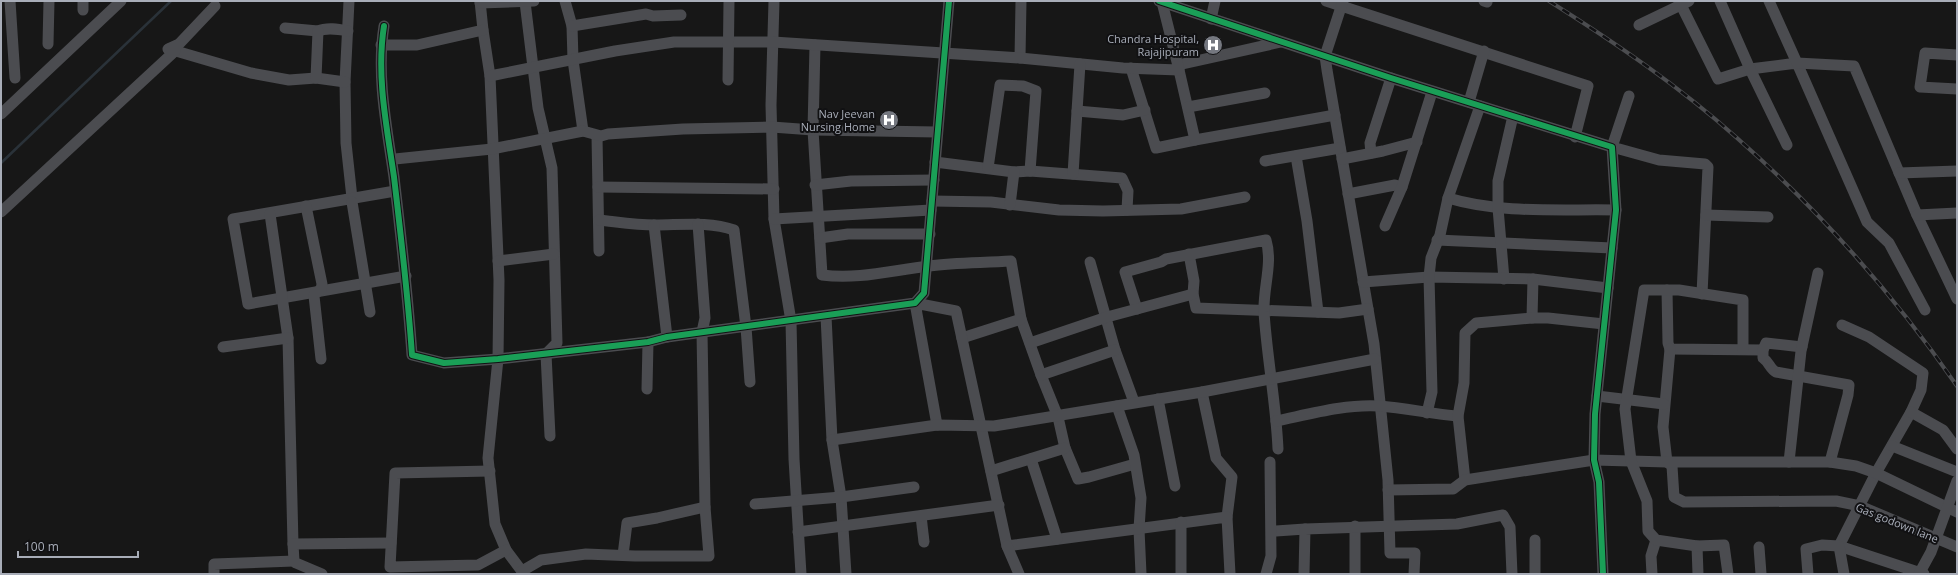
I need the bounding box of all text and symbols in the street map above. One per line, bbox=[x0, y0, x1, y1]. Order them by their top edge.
place label: Chandra Hospital, Rajajipuram bbox=[1107, 31, 1199, 59]
hospital icon: Chandra Hospital, Rajajipuram bbox=[1202, 34, 1224, 56]
place label: Nav Jeevan Nursing Home bbox=[801, 106, 875, 134]
hospital icon: Nav Jeevan Nursing Home bbox=[878, 109, 900, 131]
street label: Gas godown lane bbox=[1854, 499, 1941, 546]
scale bar bbox=[18, 533, 138, 559]
text: 100 m bbox=[24, 538, 59, 555]

